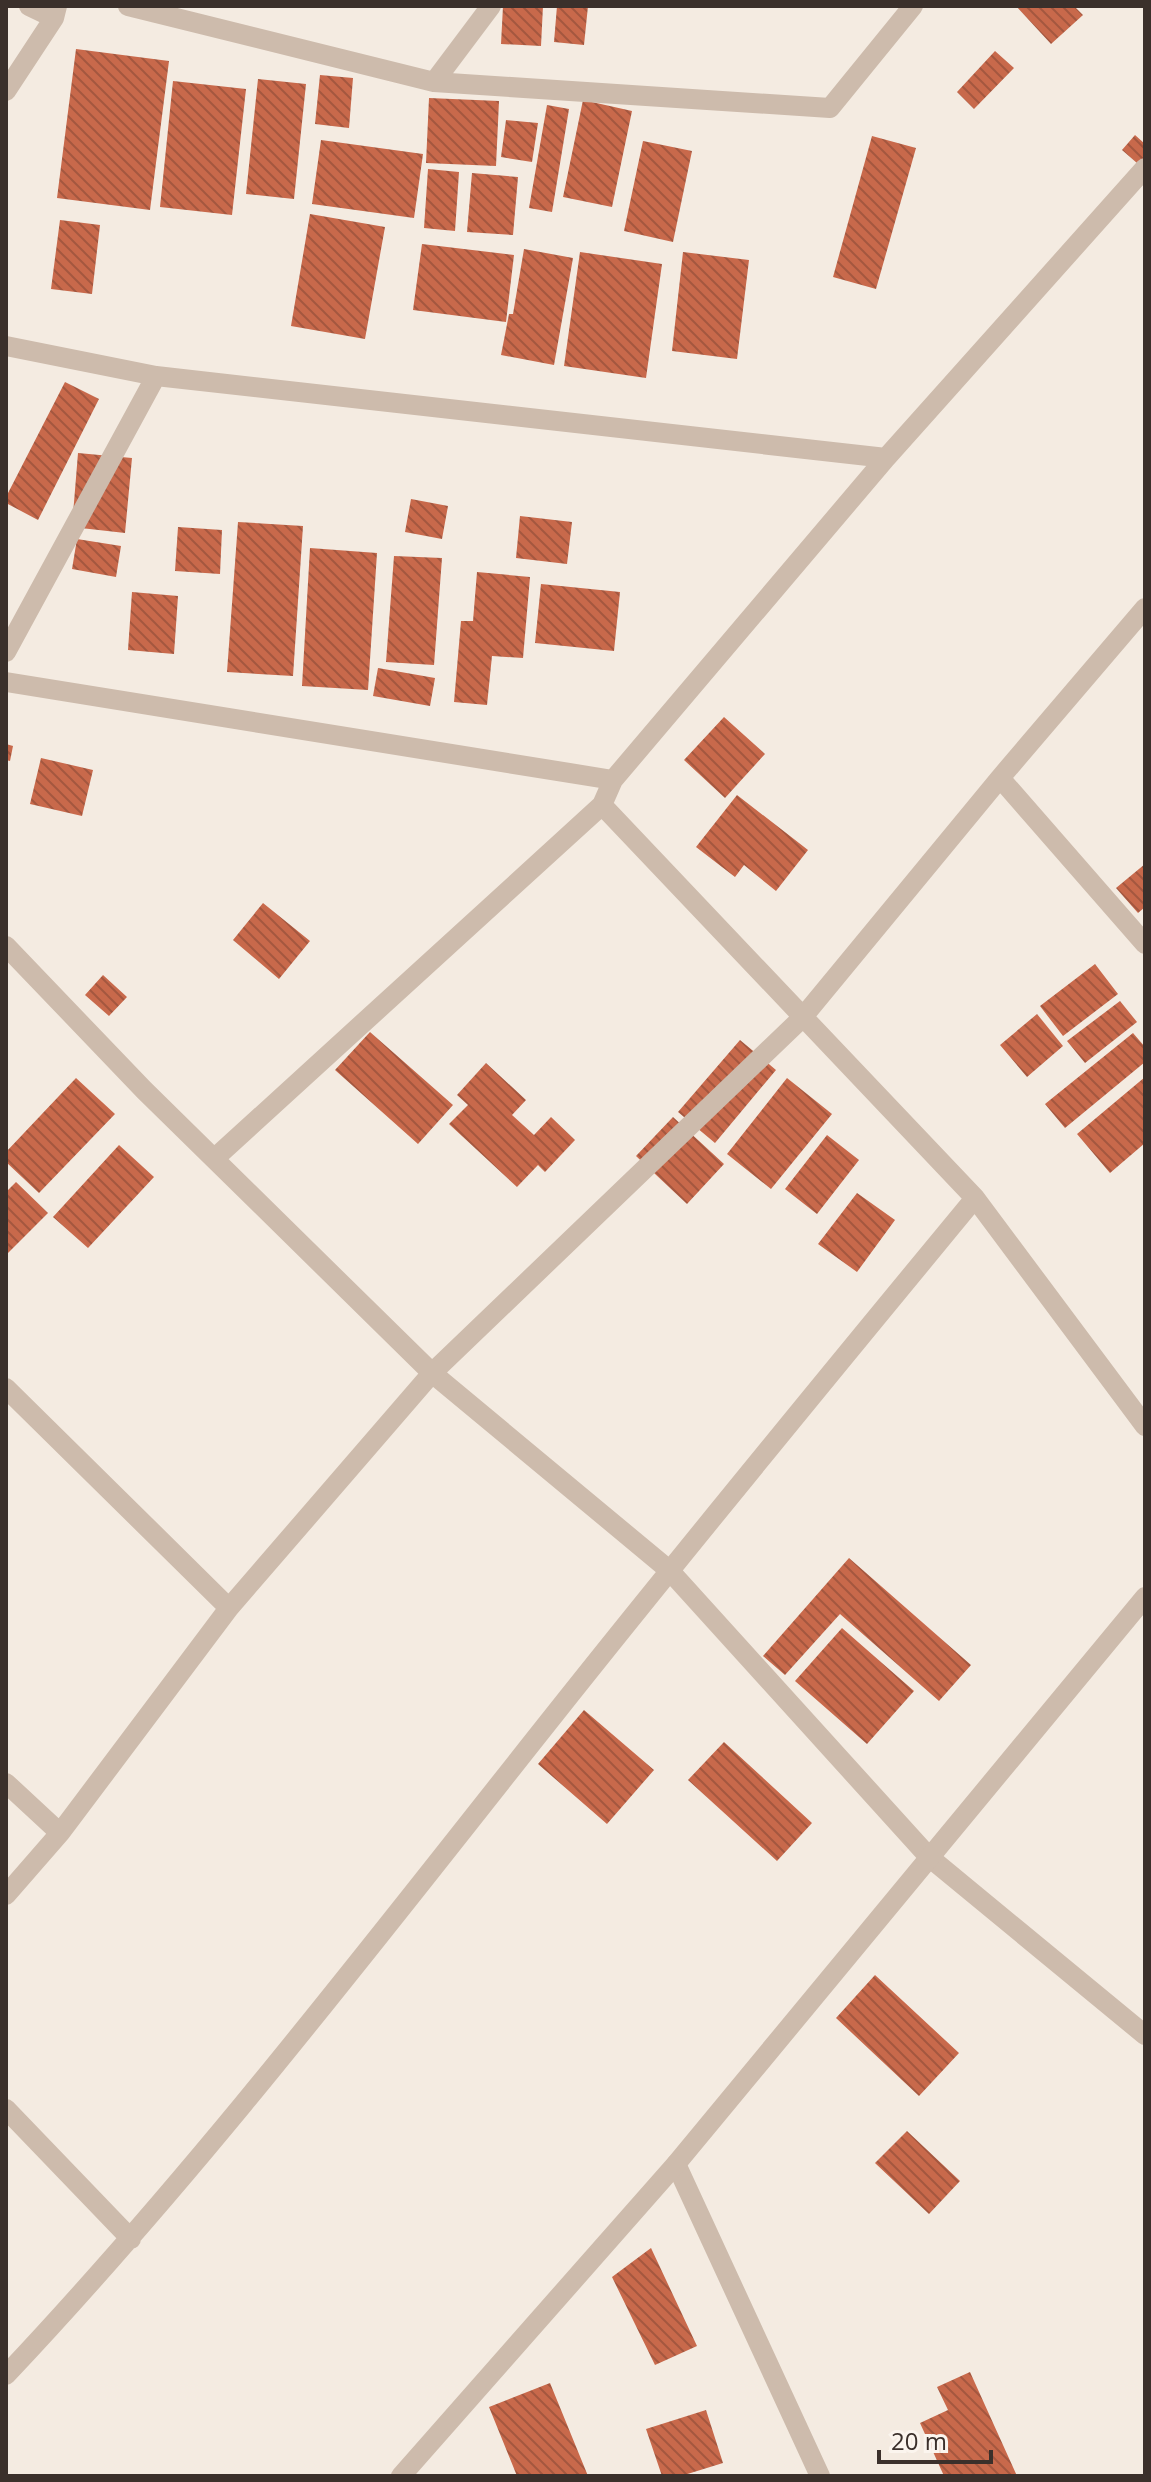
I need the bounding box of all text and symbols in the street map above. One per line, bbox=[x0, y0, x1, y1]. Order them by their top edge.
scale bar bbox=[879, 2414, 991, 2464]
text: 20 m bbox=[891, 2424, 947, 2457]

